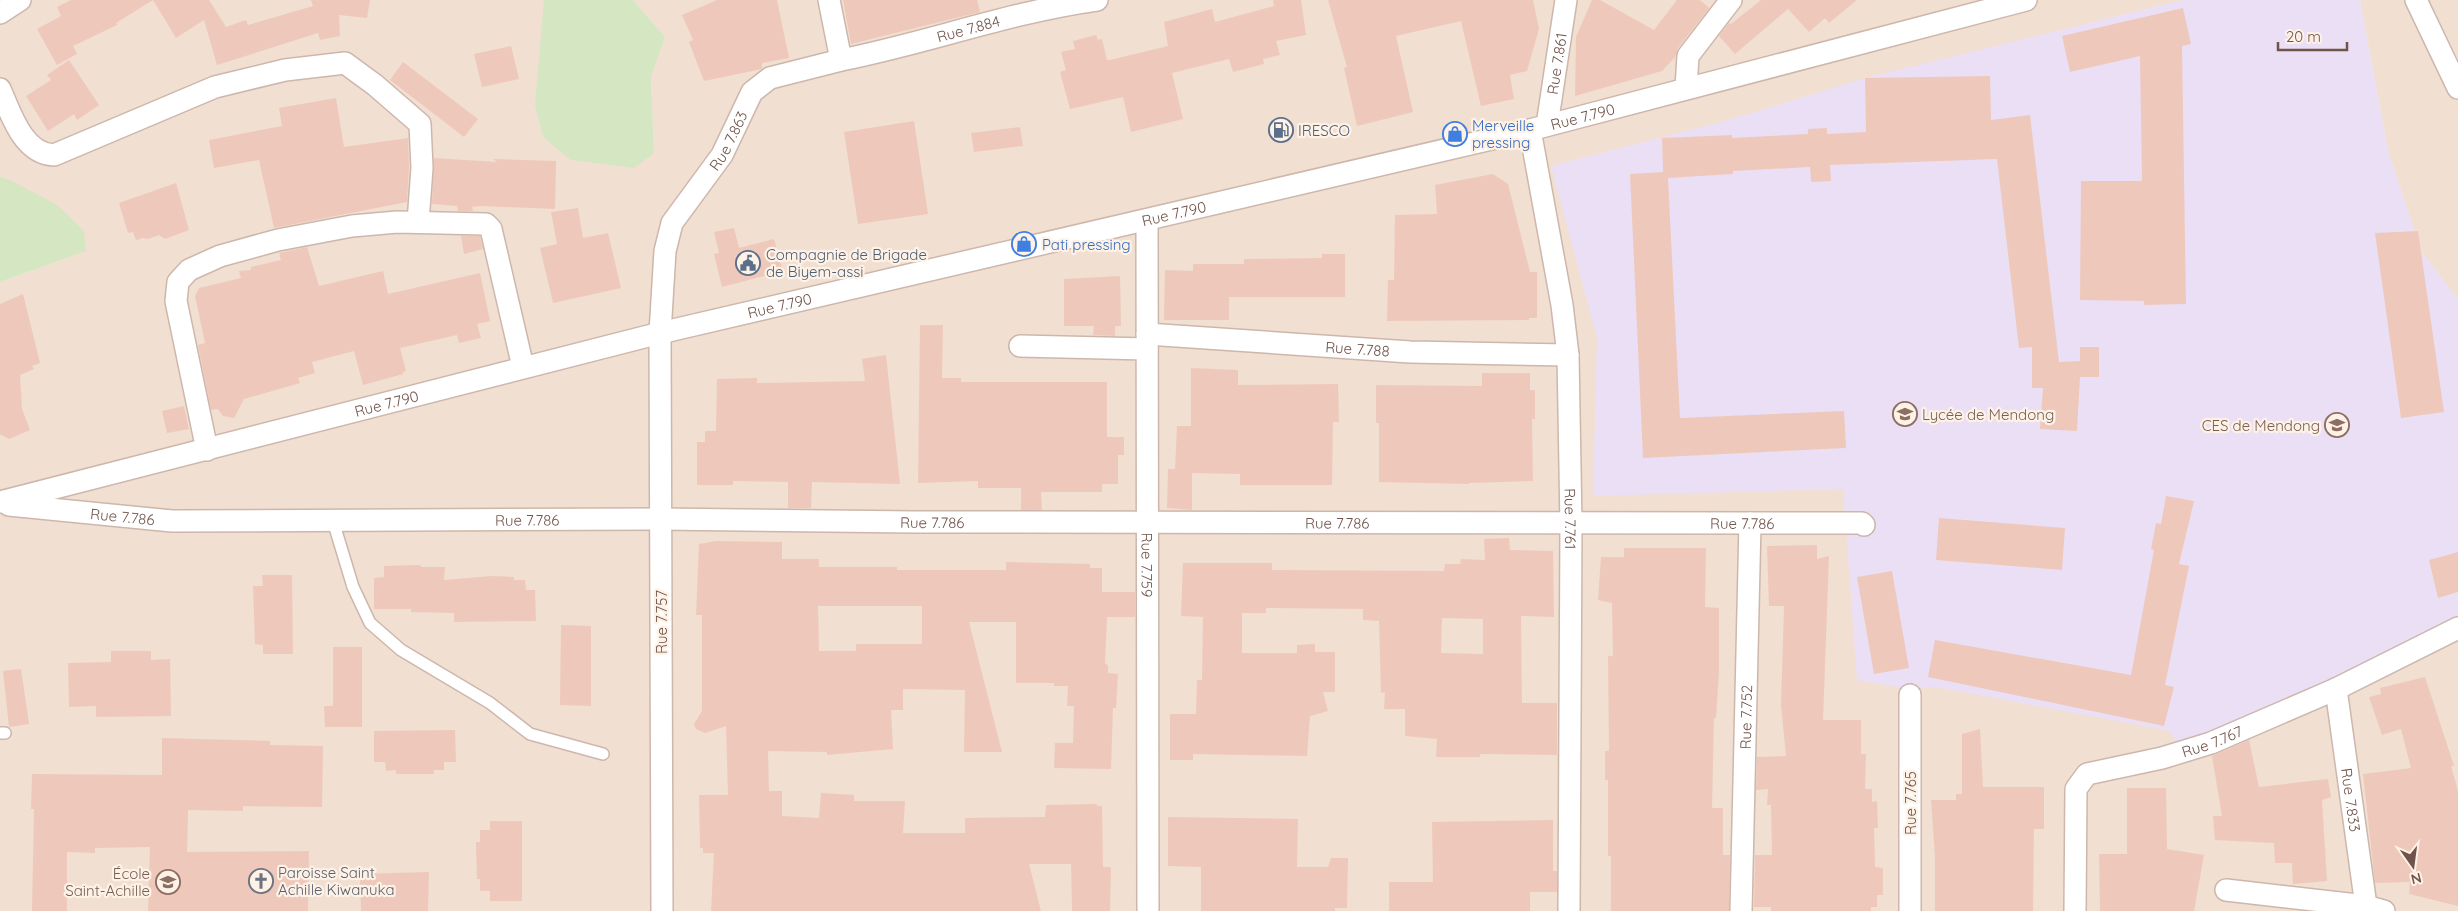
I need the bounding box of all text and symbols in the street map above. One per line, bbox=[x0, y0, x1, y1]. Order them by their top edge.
street label: Rue 7.884 bbox=[934, 11, 1002, 46]
scale bar bbox=[2278, 20, 2347, 52]
text: 20 m bbox=[2286, 27, 2321, 46]
street label: Rue 7.861 bbox=[1542, 32, 1570, 96]
street label: Rue 7.790 bbox=[1548, 99, 1617, 134]
street label: Rue 7.863 bbox=[704, 108, 751, 174]
place label: Merveille pressing bbox=[1472, 116, 1534, 152]
fuel station icon: IRESCO bbox=[1268, 117, 1294, 143]
place label: IRESCO bbox=[1298, 121, 1350, 140]
shop icon: Merveille pressing bbox=[1442, 121, 1468, 147]
street label: Rue 7.790 bbox=[1140, 196, 1208, 230]
shop icon: Pati pressing bbox=[1011, 231, 1037, 257]
place label: Pati pressing bbox=[1042, 235, 1131, 254]
place label: Compagnie de Brigade de Biyem-assi bbox=[766, 245, 927, 281]
public building icon: Compagnie de Brigade de Biyem-assi bbox=[735, 250, 761, 276]
street label: Rue 7.790 bbox=[745, 288, 814, 322]
street label: Rue 7.788 bbox=[1325, 337, 1390, 360]
street label: Rue 7.790 bbox=[352, 386, 421, 420]
school or university icon: Lycée de Mendong bbox=[1892, 401, 1918, 427]
place label: Lycée de Mendong bbox=[1922, 405, 2054, 424]
school or university icon: CES de Mendong bbox=[2324, 412, 2350, 438]
place label: CES de Mendong bbox=[2202, 416, 2320, 435]
street label: Rue 7.761 bbox=[1561, 488, 1581, 549]
street label: Rue 7.786 bbox=[89, 504, 155, 529]
street label: Rue 7.786 bbox=[495, 510, 559, 529]
street label: Rue 7.786 bbox=[900, 512, 964, 532]
street label: Rue 7.786 bbox=[1305, 513, 1369, 532]
street label: Rue 7.786 bbox=[1710, 513, 1774, 532]
street label: Rue 7.759 bbox=[1138, 533, 1157, 597]
street label: Rue 7.757 bbox=[652, 590, 671, 654]
street label: Rue 7.752 bbox=[1735, 684, 1756, 750]
street label: Rue 7.767 bbox=[2179, 721, 2246, 761]
street label: Rue 7.833 bbox=[2338, 767, 2365, 833]
street label: Rue 7.765 bbox=[1901, 771, 1920, 835]
north arrow bbox=[2388, 841, 2438, 891]
place label: Paroisse Saint Achille Kiwanuka bbox=[278, 863, 395, 899]
place label: École Saint-Achille bbox=[65, 864, 150, 900]
church icon: Paroisse Saint Achille Kiwanuka bbox=[248, 868, 274, 894]
school or university icon: École Saint-Achille bbox=[155, 869, 181, 895]
text: N bbox=[2409, 869, 2423, 889]

